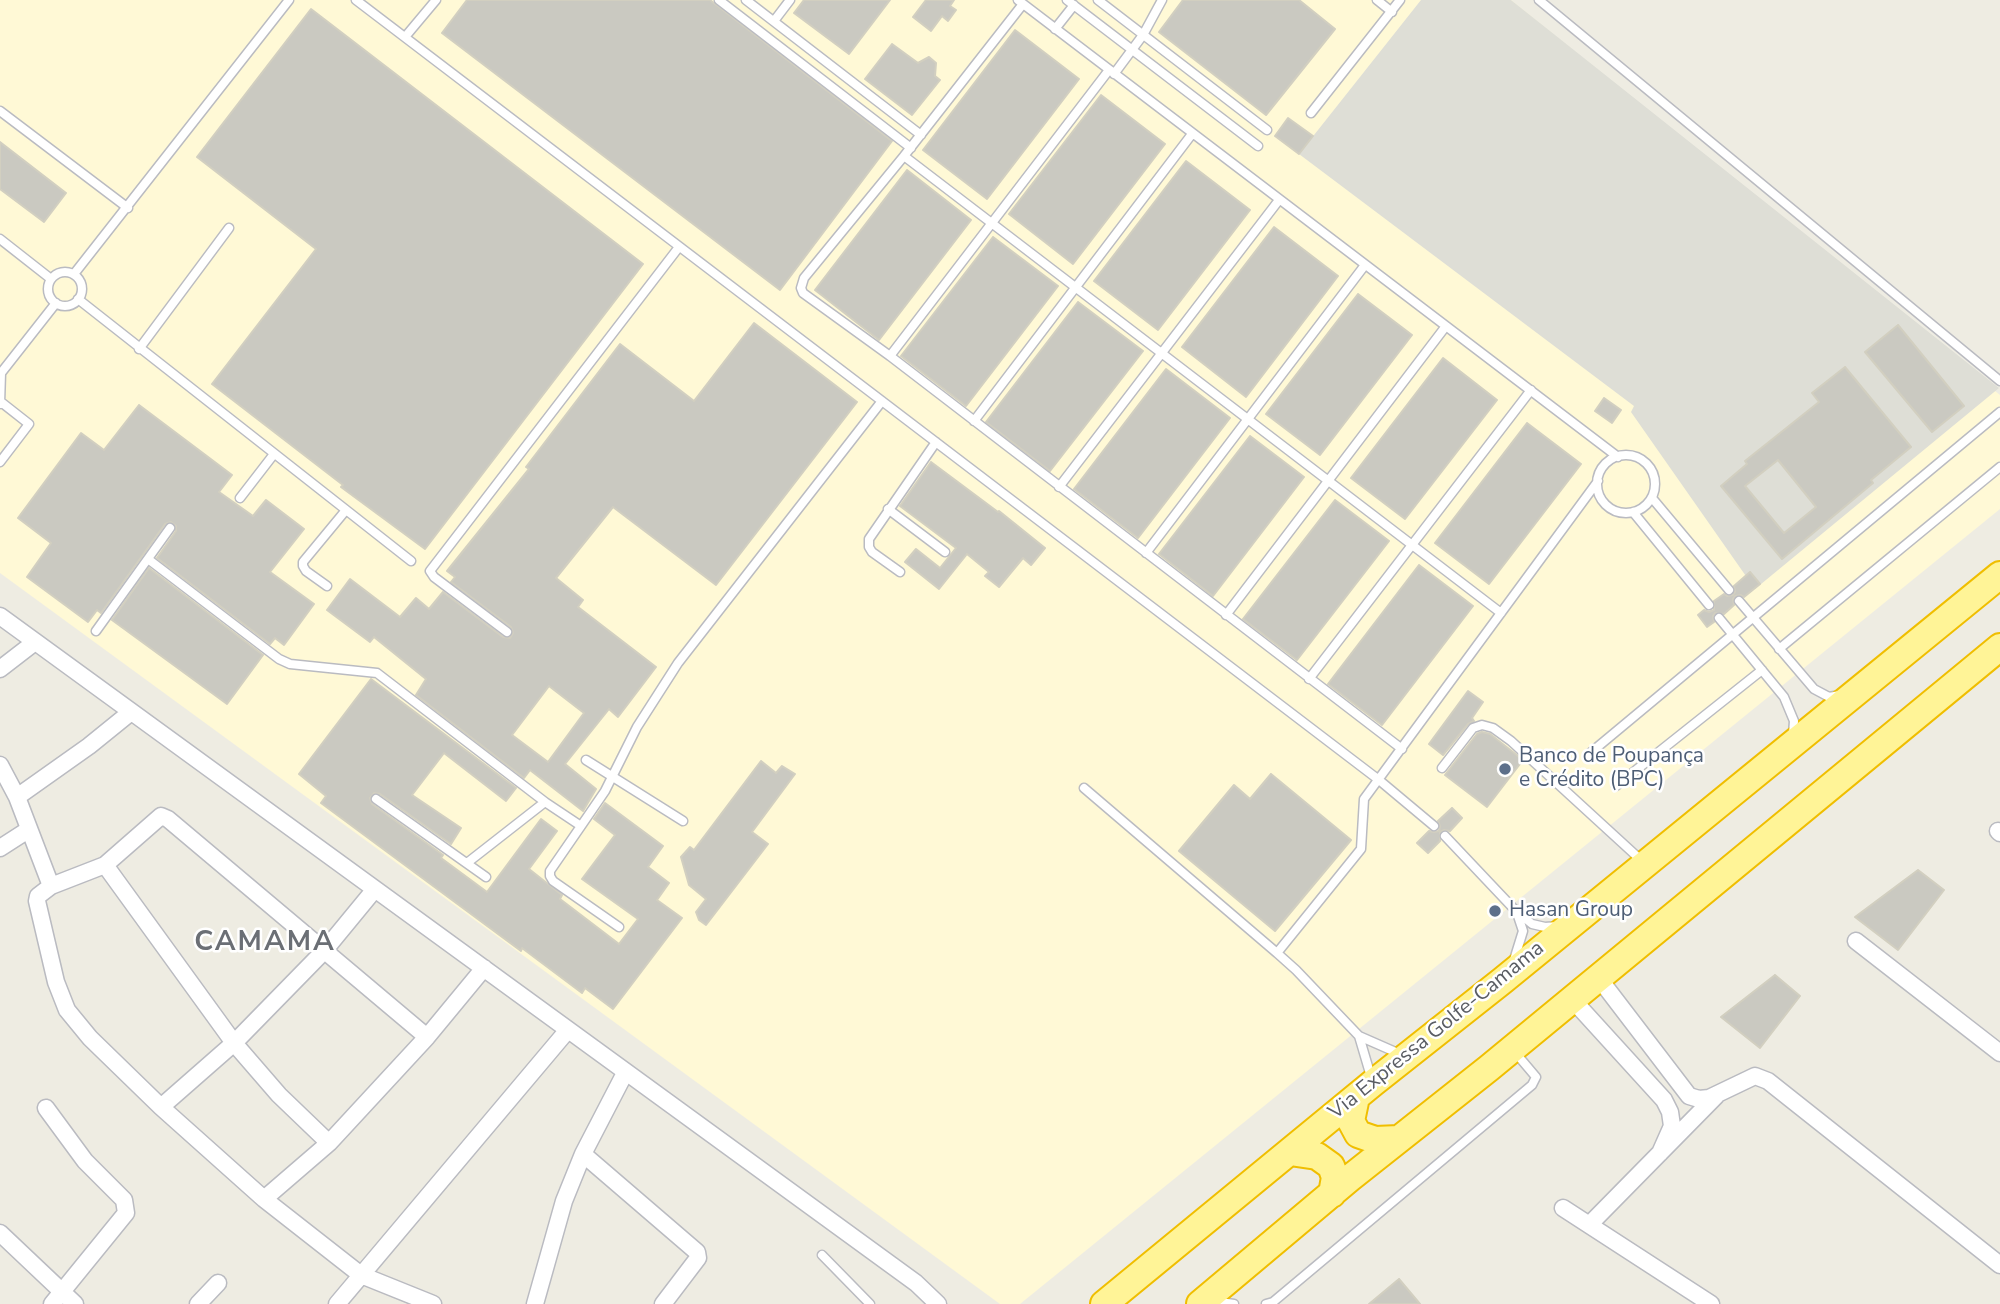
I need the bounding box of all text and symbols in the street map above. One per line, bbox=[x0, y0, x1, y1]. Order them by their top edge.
place label: Banco de Poupança e Crédito (BPC) bbox=[1519, 744, 1704, 794]
marker: Banco de Poupança e Crédito (BPC) bbox=[1497, 761, 1513, 777]
place label: Hasan Group bbox=[1509, 898, 1633, 924]
marker: Hasan Group bbox=[1487, 903, 1503, 919]
district label: CAMAMA bbox=[195, 926, 335, 960]
street label: Via Expressa Golfe-Camama bbox=[1324, 936, 1550, 1126]

